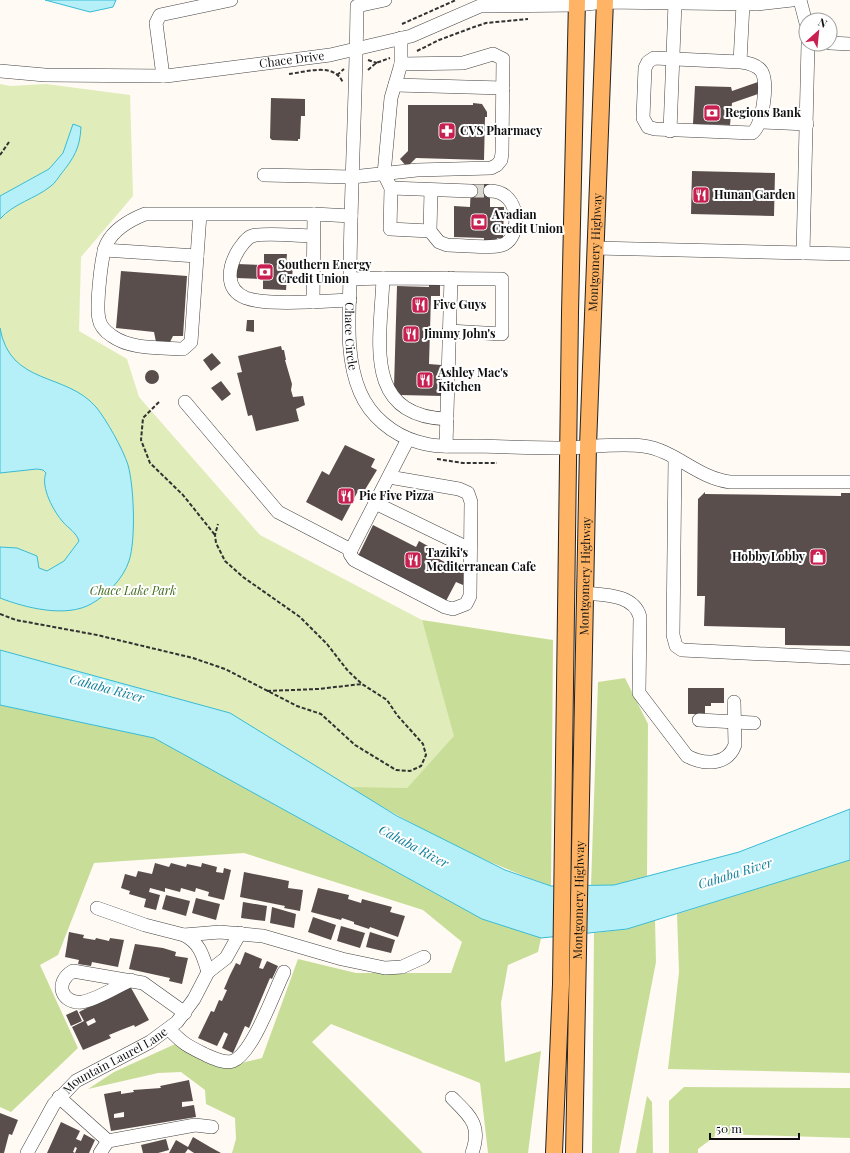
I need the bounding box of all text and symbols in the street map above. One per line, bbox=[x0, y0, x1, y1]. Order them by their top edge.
north arrow bbox=[798, 12, 838, 52]
text: N bbox=[816, 14, 830, 31]
street label: Chace Drive bbox=[258, 47, 325, 71]
bank icon: Regions Bank bbox=[702, 103, 722, 123]
place label: Regions Bank bbox=[725, 104, 802, 120]
pharmacy icon: CVS Pharmacy bbox=[437, 121, 457, 141]
place label: CVS Pharmacy bbox=[460, 122, 543, 138]
restaurant icon: Hunan Garden bbox=[691, 185, 711, 205]
place label: Hunan Garden bbox=[714, 186, 796, 202]
street label: Montgomery Highway bbox=[584, 193, 605, 312]
place label: Avadian Credit Union bbox=[491, 206, 564, 236]
bank icon: Avadian Credit Union bbox=[469, 212, 489, 232]
place label: Southern Energy Credit Union bbox=[278, 256, 372, 286]
bank icon: Southern Energy Credit Union bbox=[255, 262, 275, 282]
restaurant icon: Five Guys bbox=[410, 295, 430, 315]
place label: Five Guys bbox=[433, 296, 487, 312]
street label: Chace Circle bbox=[342, 302, 362, 372]
restaurant icon: Jimmy John's bbox=[401, 324, 421, 344]
place label: Jimmy John's bbox=[423, 325, 496, 341]
place label: Ashley Mac's Kitchen bbox=[437, 364, 509, 394]
restaurant icon: Ashley Mac's Kitchen bbox=[415, 370, 435, 390]
restaurant icon: Pie Five Pizza bbox=[336, 486, 356, 506]
place label: Pie Five Pizza bbox=[359, 487, 435, 503]
street label: Montgomery Highway bbox=[575, 517, 594, 636]
place label: Taziki's Mediterranean Cafe bbox=[426, 544, 536, 574]
shop icon: Hobby Lobby bbox=[808, 547, 828, 567]
place label: Hobby Lobby bbox=[732, 548, 806, 564]
restaurant icon: Taziki's Mediterranean Cafe bbox=[403, 550, 423, 570]
park label: Chace Lake Park bbox=[90, 582, 176, 598]
water label: Cahaba River bbox=[68, 669, 147, 706]
water label: Cahaba River bbox=[376, 820, 452, 871]
street label: Montgomery Highway bbox=[569, 841, 587, 960]
water label: Cahaba River bbox=[696, 853, 774, 892]
street label: Mountain Laurel Lane bbox=[59, 1023, 170, 1097]
scale bar bbox=[710, 1115, 799, 1141]
text: 50 m bbox=[716, 1120, 742, 1136]

